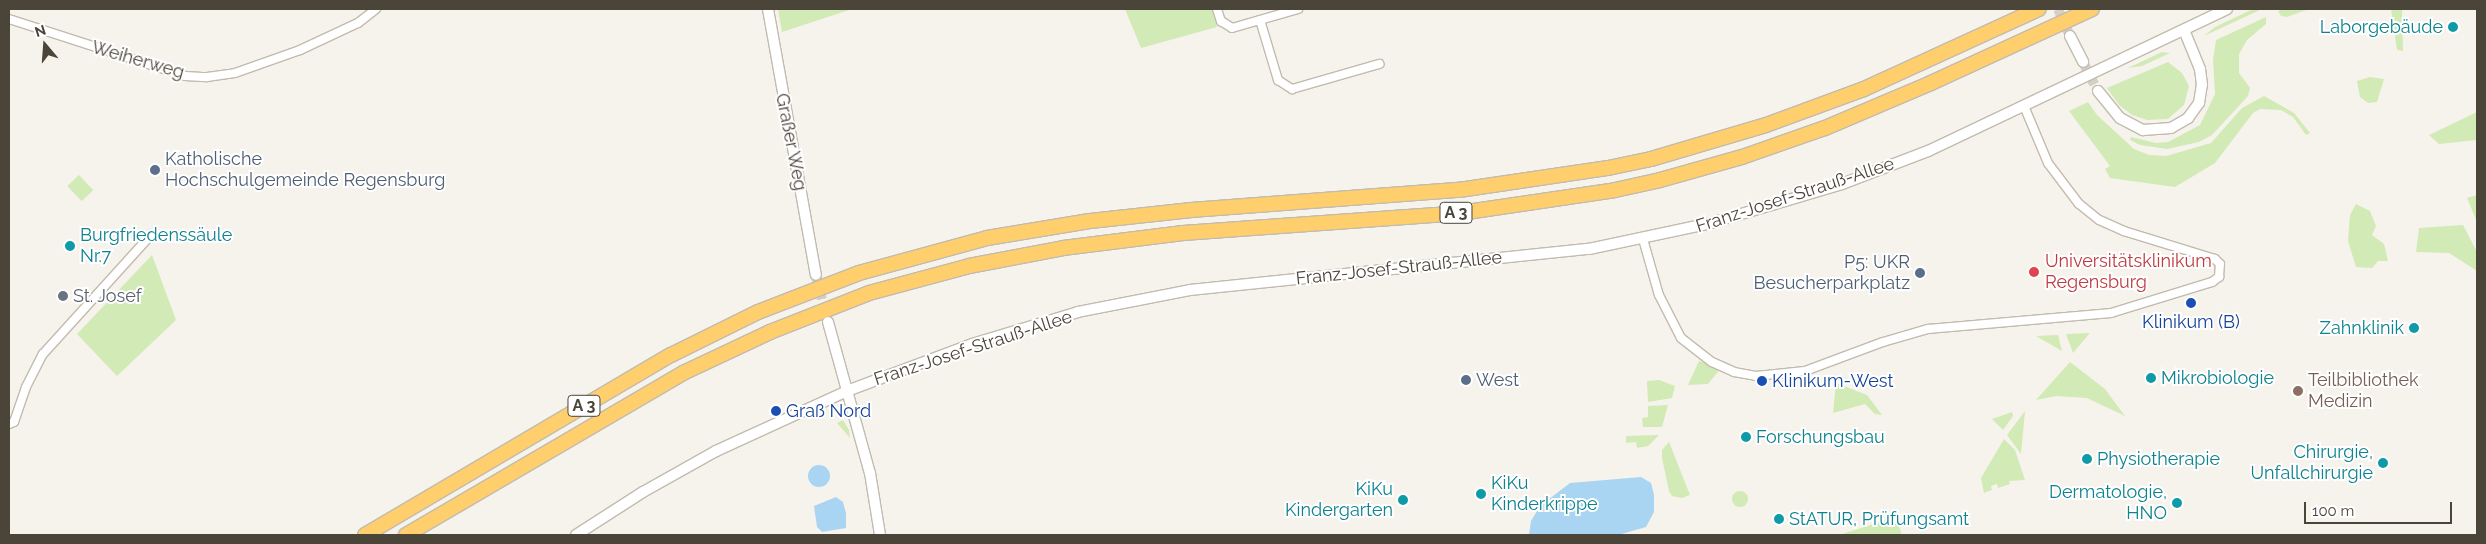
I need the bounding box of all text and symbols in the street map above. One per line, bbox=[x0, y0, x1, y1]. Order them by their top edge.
place label: Laborgebäude bbox=[2320, 16, 2443, 38]
north arrow bbox=[20, 20, 70, 70]
text: N bbox=[33, 21, 48, 40]
marker: Laborgebäude bbox=[2447, 21, 2459, 33]
street label: Weiherweg bbox=[89, 36, 187, 84]
street label: Graßer Weg bbox=[771, 91, 811, 193]
place label: Katholische Hochschulgemeinde Regensburg bbox=[165, 149, 445, 192]
street label: Franz-Josef-Strauß-Allee bbox=[1693, 153, 1897, 237]
marker: Katholische Hochschulgemeinde Regensburg bbox=[149, 164, 161, 176]
road number: A 3 bbox=[1438, 200, 1474, 227]
place label: Burgfriedenssäule Nr.7 bbox=[80, 225, 232, 268]
marker: Burgfriedenssäule Nr.7 bbox=[64, 240, 76, 252]
street label: Franz-Josef-Strauß-Allee bbox=[1295, 246, 1503, 290]
place label: Universitätsklinikum Regensburg bbox=[2045, 251, 2212, 294]
place label: P5: UKR Besucherparkplatz bbox=[1753, 252, 1910, 294]
marker: Universitätsklinikum Regensburg bbox=[2027, 265, 2041, 279]
marker: P5: UKR Besucherparkplatz bbox=[1914, 267, 1926, 279]
place label: St. Josef bbox=[73, 285, 142, 307]
marker: St. Josef bbox=[57, 290, 69, 302]
marker: Klinikum (B) bbox=[2185, 297, 2197, 309]
street label: Franz-Josef-Strauß-Allee bbox=[871, 306, 1075, 390]
place label: Klinikum (B) bbox=[2142, 311, 2240, 333]
place label: Zahnklinik bbox=[2320, 317, 2404, 339]
marker: Zahnklinik bbox=[2408, 322, 2420, 334]
place label: Mikrobiologie bbox=[2161, 367, 2274, 389]
place label: West bbox=[1476, 369, 1519, 391]
place label: Klinikum-West bbox=[1772, 370, 1893, 392]
place label: Teilbibliothek Medizin bbox=[2308, 370, 2419, 412]
marker: Mikrobiologie bbox=[2145, 372, 2157, 384]
marker: West bbox=[1460, 374, 1472, 386]
marker: Klinikum-West bbox=[1756, 375, 1768, 387]
marker: Teilbibliothek Medizin bbox=[2292, 385, 2304, 397]
road number: A 3 bbox=[566, 392, 602, 420]
place label: Graß Nord bbox=[786, 400, 871, 422]
marker: Graß Nord bbox=[770, 405, 782, 417]
place label: Forschungsbau bbox=[1756, 426, 1885, 448]
marker: Forschungsbau bbox=[1740, 431, 1752, 443]
place label: Chirurgie, Unfallchirurgie bbox=[2251, 442, 2373, 484]
place label: Physiotherapie bbox=[2097, 448, 2220, 470]
marker: Physiotherapie bbox=[2081, 453, 2093, 465]
marker: Chirurgie, Unfallchirurgie bbox=[2377, 457, 2389, 469]
place label: KiKu Kinderkrippe bbox=[1491, 473, 1598, 516]
place label: KiKu Kindergarten bbox=[1285, 479, 1393, 522]
place label: Dermatologie, HNO bbox=[2049, 482, 2167, 524]
marker: KiKu Kinderkrippe bbox=[1475, 488, 1487, 500]
scale bar bbox=[2306, 492, 2454, 524]
marker: KiKu Kindergarten bbox=[1397, 494, 1409, 506]
marker: Dermatologie, HNO bbox=[2171, 497, 2183, 509]
text: 100 m bbox=[2312, 502, 2354, 520]
place label: StATUR, Prüfungsamt bbox=[1789, 508, 1969, 530]
marker: StATUR, Prüfungsamt bbox=[1773, 513, 1785, 525]

